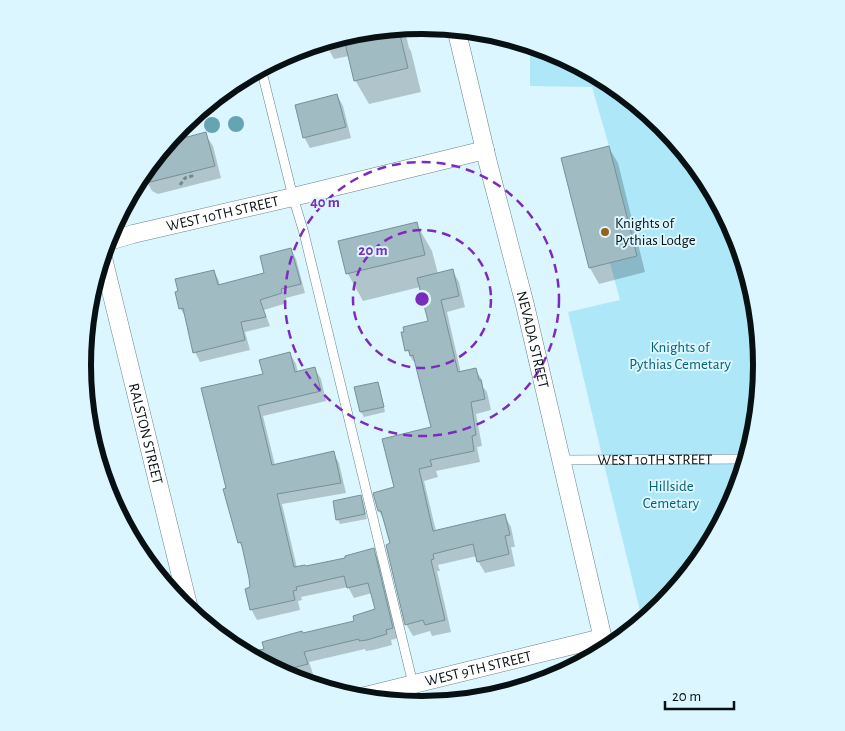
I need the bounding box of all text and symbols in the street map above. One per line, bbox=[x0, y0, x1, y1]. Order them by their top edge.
street label: WEST 10TH STREET bbox=[165, 193, 281, 234]
text: 40 m bbox=[310, 195, 340, 210]
place label: Knights of Pythias Lodge bbox=[615, 216, 696, 248]
marker: Knights of Pythias Lodge bbox=[599, 226, 611, 238]
text: 20 m bbox=[358, 243, 388, 258]
street label: NEVADA STREET bbox=[514, 289, 552, 390]
centre of rings bbox=[413, 290, 431, 308]
park label: Knights of Pythias Cemetary bbox=[629, 340, 731, 372]
street label: RALSTON STREET bbox=[126, 382, 166, 486]
street label: WEST 10TH STREET bbox=[598, 452, 713, 467]
park label: Hillside Cemetary bbox=[643, 479, 700, 511]
street label: WEST 9TH STREET bbox=[424, 648, 534, 689]
scale bar bbox=[665, 678, 734, 710]
text: 20 m bbox=[672, 689, 701, 704]

